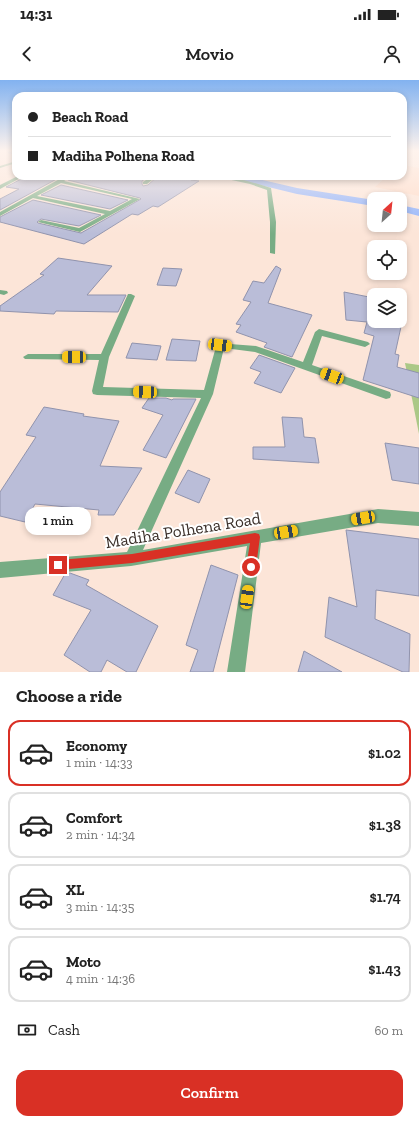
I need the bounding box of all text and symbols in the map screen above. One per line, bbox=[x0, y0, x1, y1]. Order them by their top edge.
text: 14:31 bbox=[20, 5, 52, 23]
icon: back bbox=[16, 43, 38, 65]
text: Movio bbox=[185, 43, 234, 65]
icon: person bbox=[381, 43, 403, 65]
text: Beach Road bbox=[52, 108, 128, 126]
text: Madiha Polhena Road bbox=[52, 147, 195, 165]
north arrow bbox=[367, 192, 407, 232]
map controls bbox=[367, 192, 407, 328]
button: locate bbox=[367, 240, 407, 280]
button: layers bbox=[367, 288, 407, 328]
car bbox=[207, 338, 233, 352]
car bbox=[62, 351, 86, 363]
car bbox=[319, 366, 345, 386]
car bbox=[133, 386, 157, 398]
callout: 1 min bbox=[25, 507, 91, 535]
street label: Madiha Polhena Road bbox=[104, 508, 263, 552]
car bbox=[350, 510, 376, 526]
text: 1 min bbox=[43, 513, 73, 528]
car bbox=[273, 524, 299, 540]
route end bbox=[49, 556, 67, 574]
route start bbox=[242, 558, 260, 576]
car bbox=[239, 584, 255, 610]
text: Choose a ride bbox=[16, 685, 122, 707]
icon: car bbox=[18, 735, 54, 771]
text: Economy bbox=[66, 737, 127, 755]
text: $1.02 bbox=[368, 744, 401, 762]
text: 1 min · 14:33 bbox=[66, 755, 133, 770]
icon: car bbox=[18, 807, 54, 843]
text: Comfort bbox=[66, 809, 122, 827]
text: $1.38 bbox=[369, 816, 401, 834]
text: 2 min · 14:34 bbox=[66, 827, 135, 842]
icon: car bbox=[18, 879, 54, 915]
text: XL bbox=[66, 881, 84, 899]
text: $1.74 bbox=[370, 888, 401, 906]
text: 3 min · 14:35 bbox=[66, 899, 134, 914]
icon: car bbox=[18, 951, 54, 987]
text: Moto bbox=[66, 953, 101, 971]
text: $1.43 bbox=[368, 960, 401, 978]
text: 4 min · 14:36 bbox=[66, 971, 135, 986]
icon: cash bbox=[16, 1019, 38, 1041]
text: Cash bbox=[48, 1021, 80, 1039]
text: 60 m bbox=[374, 1023, 403, 1038]
button: Confirm bbox=[16, 1070, 403, 1116]

